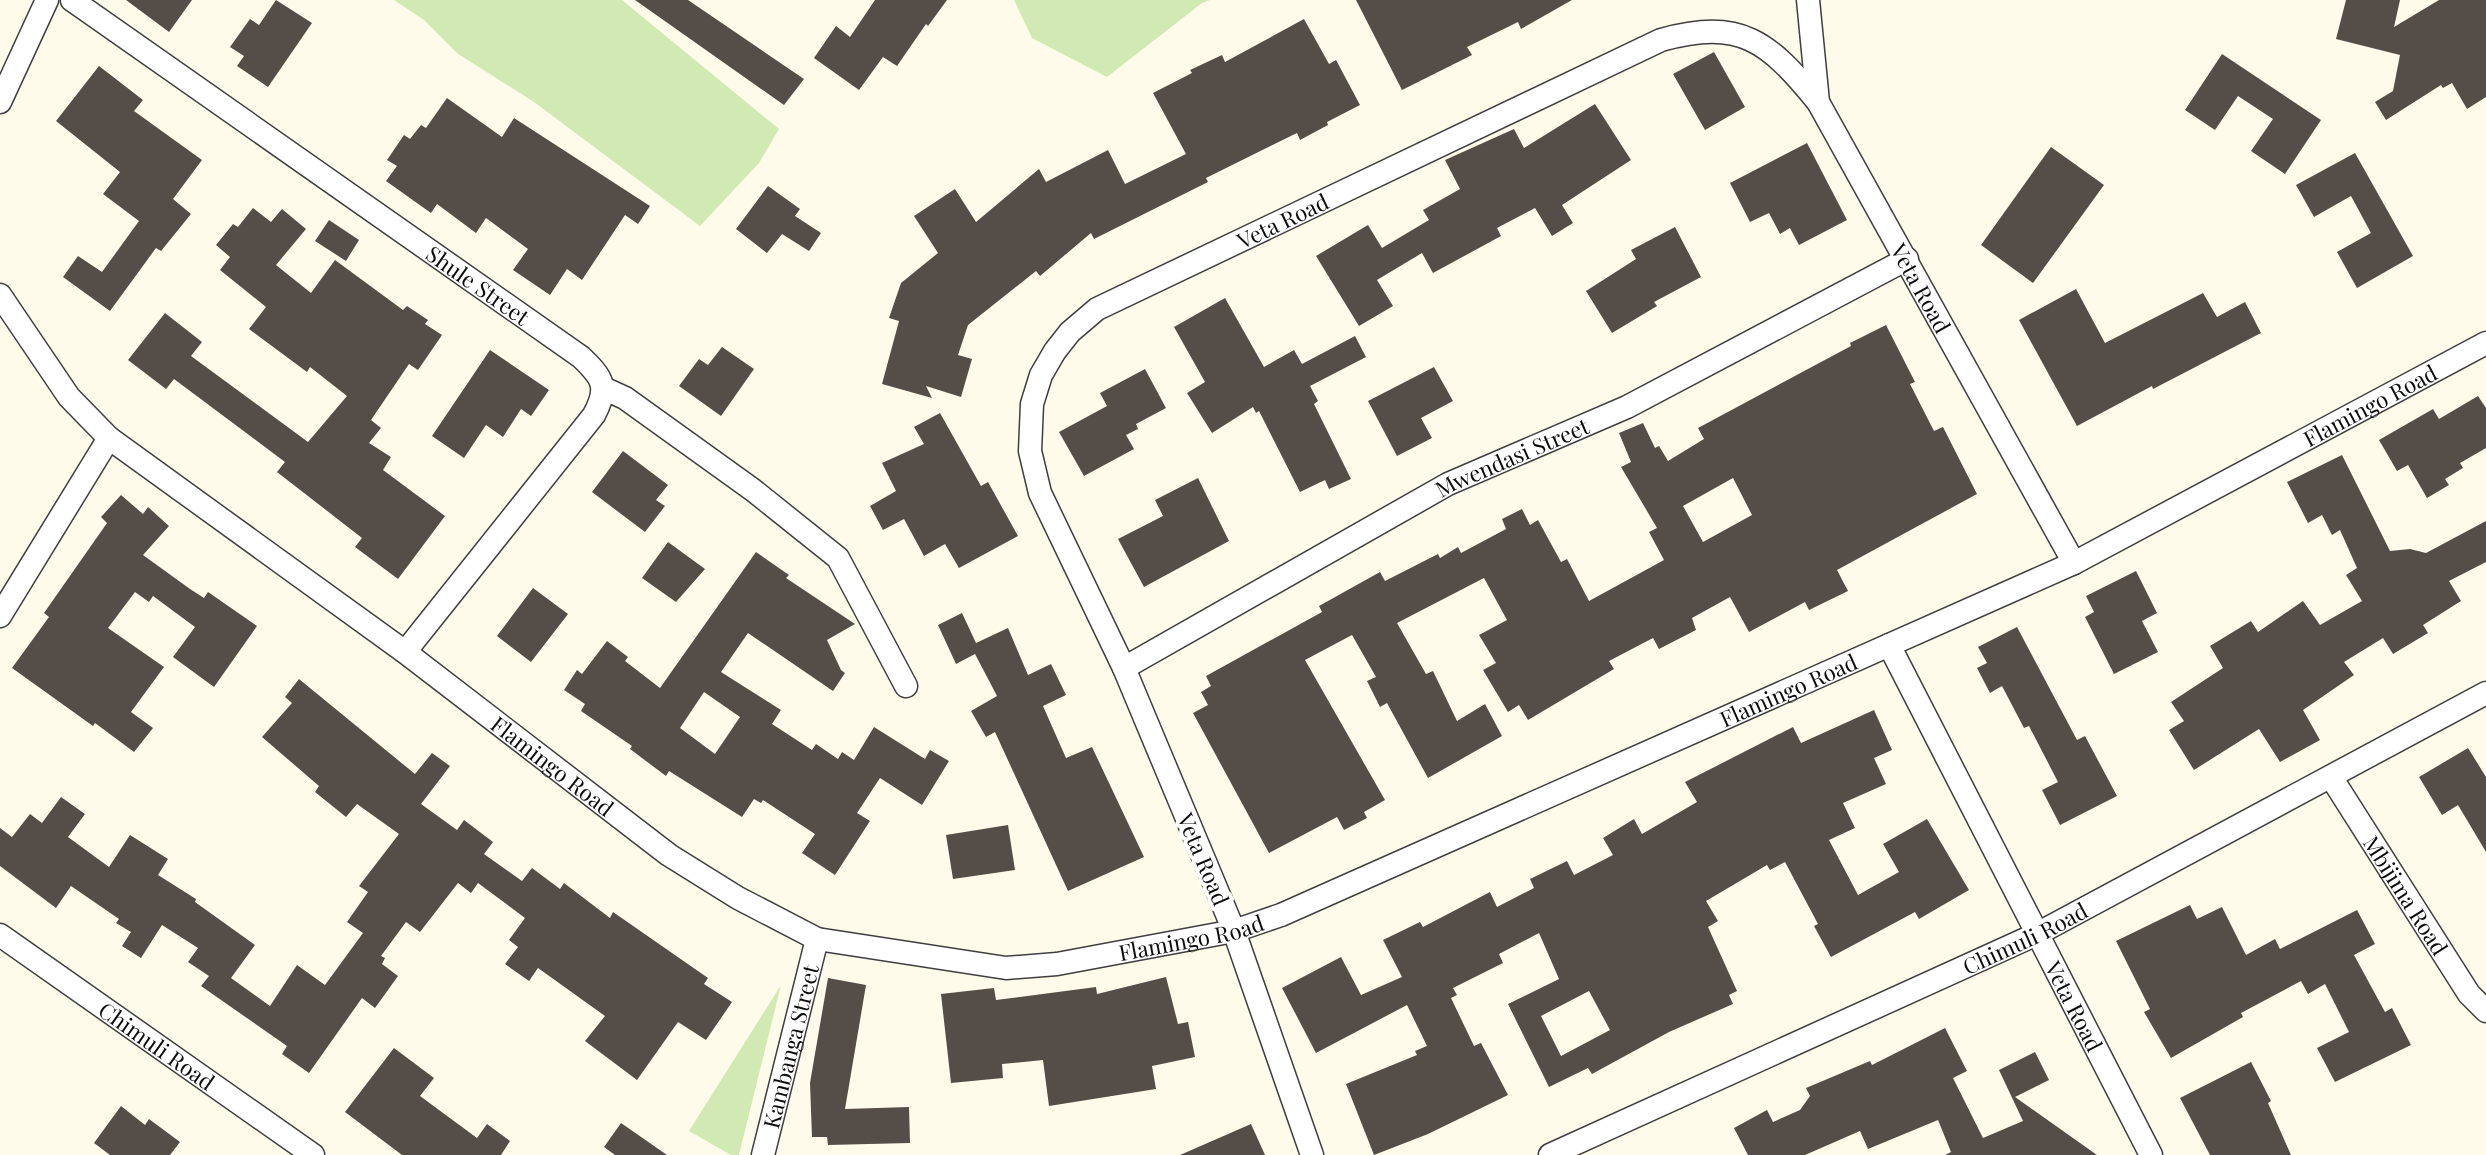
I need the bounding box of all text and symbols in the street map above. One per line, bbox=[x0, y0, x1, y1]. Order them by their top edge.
street label: Veta Road bbox=[1231, 186, 1333, 256]
street label: Veta Road bbox=[1884, 237, 1958, 338]
street label: Shule Street bbox=[421, 238, 537, 332]
street label: Flamingo Road bbox=[2298, 357, 2442, 453]
street label: Mwendasi Street bbox=[1429, 410, 1594, 503]
street label: Flamingo Road bbox=[1715, 646, 1862, 734]
street label: Flamingo Road bbox=[485, 709, 621, 823]
street label: Veta Road bbox=[1171, 807, 1237, 910]
street label: Mbijima Road bbox=[2357, 830, 2455, 961]
street label: Chimuli Road bbox=[1958, 895, 2093, 981]
street label: Flamingo Road bbox=[1116, 907, 1268, 967]
street label: Veta Road bbox=[2038, 955, 2110, 1057]
street label: Kambanga Street bbox=[755, 960, 825, 1131]
street label: Chimuli Road bbox=[93, 994, 221, 1097]

